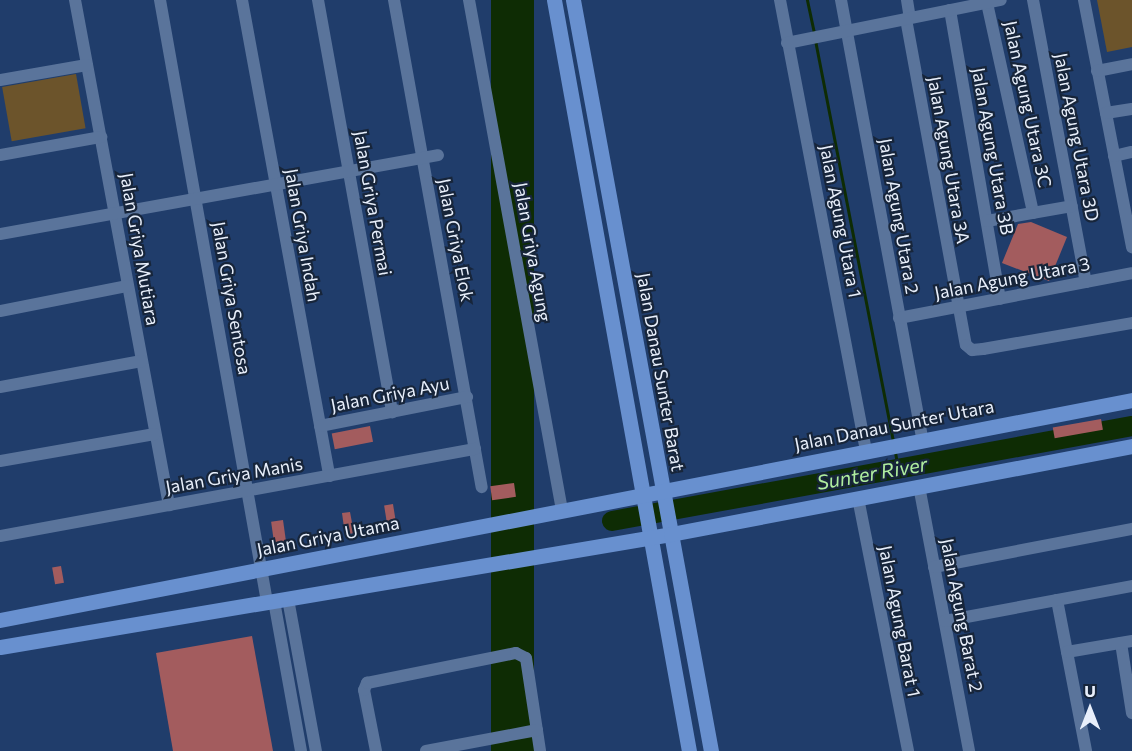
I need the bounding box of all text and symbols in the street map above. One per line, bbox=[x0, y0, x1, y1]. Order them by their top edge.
street label: Jalan Agung Utara 3C bbox=[1000, 19, 1056, 189]
street label: Jalan Agung Utara 3D bbox=[1050, 51, 1104, 223]
street label: Jalan Agung Utara 3B bbox=[968, 66, 1018, 236]
street label: Jalan Agung Utara 3A bbox=[924, 74, 974, 246]
street label: Jalan Griya Permai bbox=[350, 129, 396, 277]
street label: Jalan Agung Utara 2 bbox=[875, 137, 923, 295]
street label: Jalan Agung Utara 1 bbox=[816, 143, 866, 299]
street label: Jalan Griya Indah bbox=[281, 167, 325, 303]
street label: Jalan Griya Mutiara bbox=[116, 171, 164, 327]
street label: Jalan Griya Elok bbox=[433, 177, 479, 303]
street label: Jalan Griya Agung bbox=[510, 181, 556, 323]
street label: Jalan Griya Sentosa bbox=[208, 220, 256, 376]
street label: Jalan Agung Utara 3 bbox=[932, 252, 1092, 304]
street label: Jalan Danau Sunter Barat bbox=[633, 271, 689, 473]
street label: Jalan Griya Ayu bbox=[329, 372, 451, 416]
street label: Jalan Danau Sunter Utara bbox=[792, 395, 996, 455]
water label: Sunter River bbox=[815, 451, 929, 495]
street label: Jalan Griya Manis bbox=[164, 452, 304, 498]
street label: Jalan Griya Utama bbox=[255, 512, 401, 560]
street label: Jalan Agung Barat 2 bbox=[937, 536, 987, 694]
street label: Jalan Agung Barat 1 bbox=[875, 543, 925, 699]
north arrow bbox=[1060, 679, 1120, 739]
text: U bbox=[1084, 681, 1096, 700]

